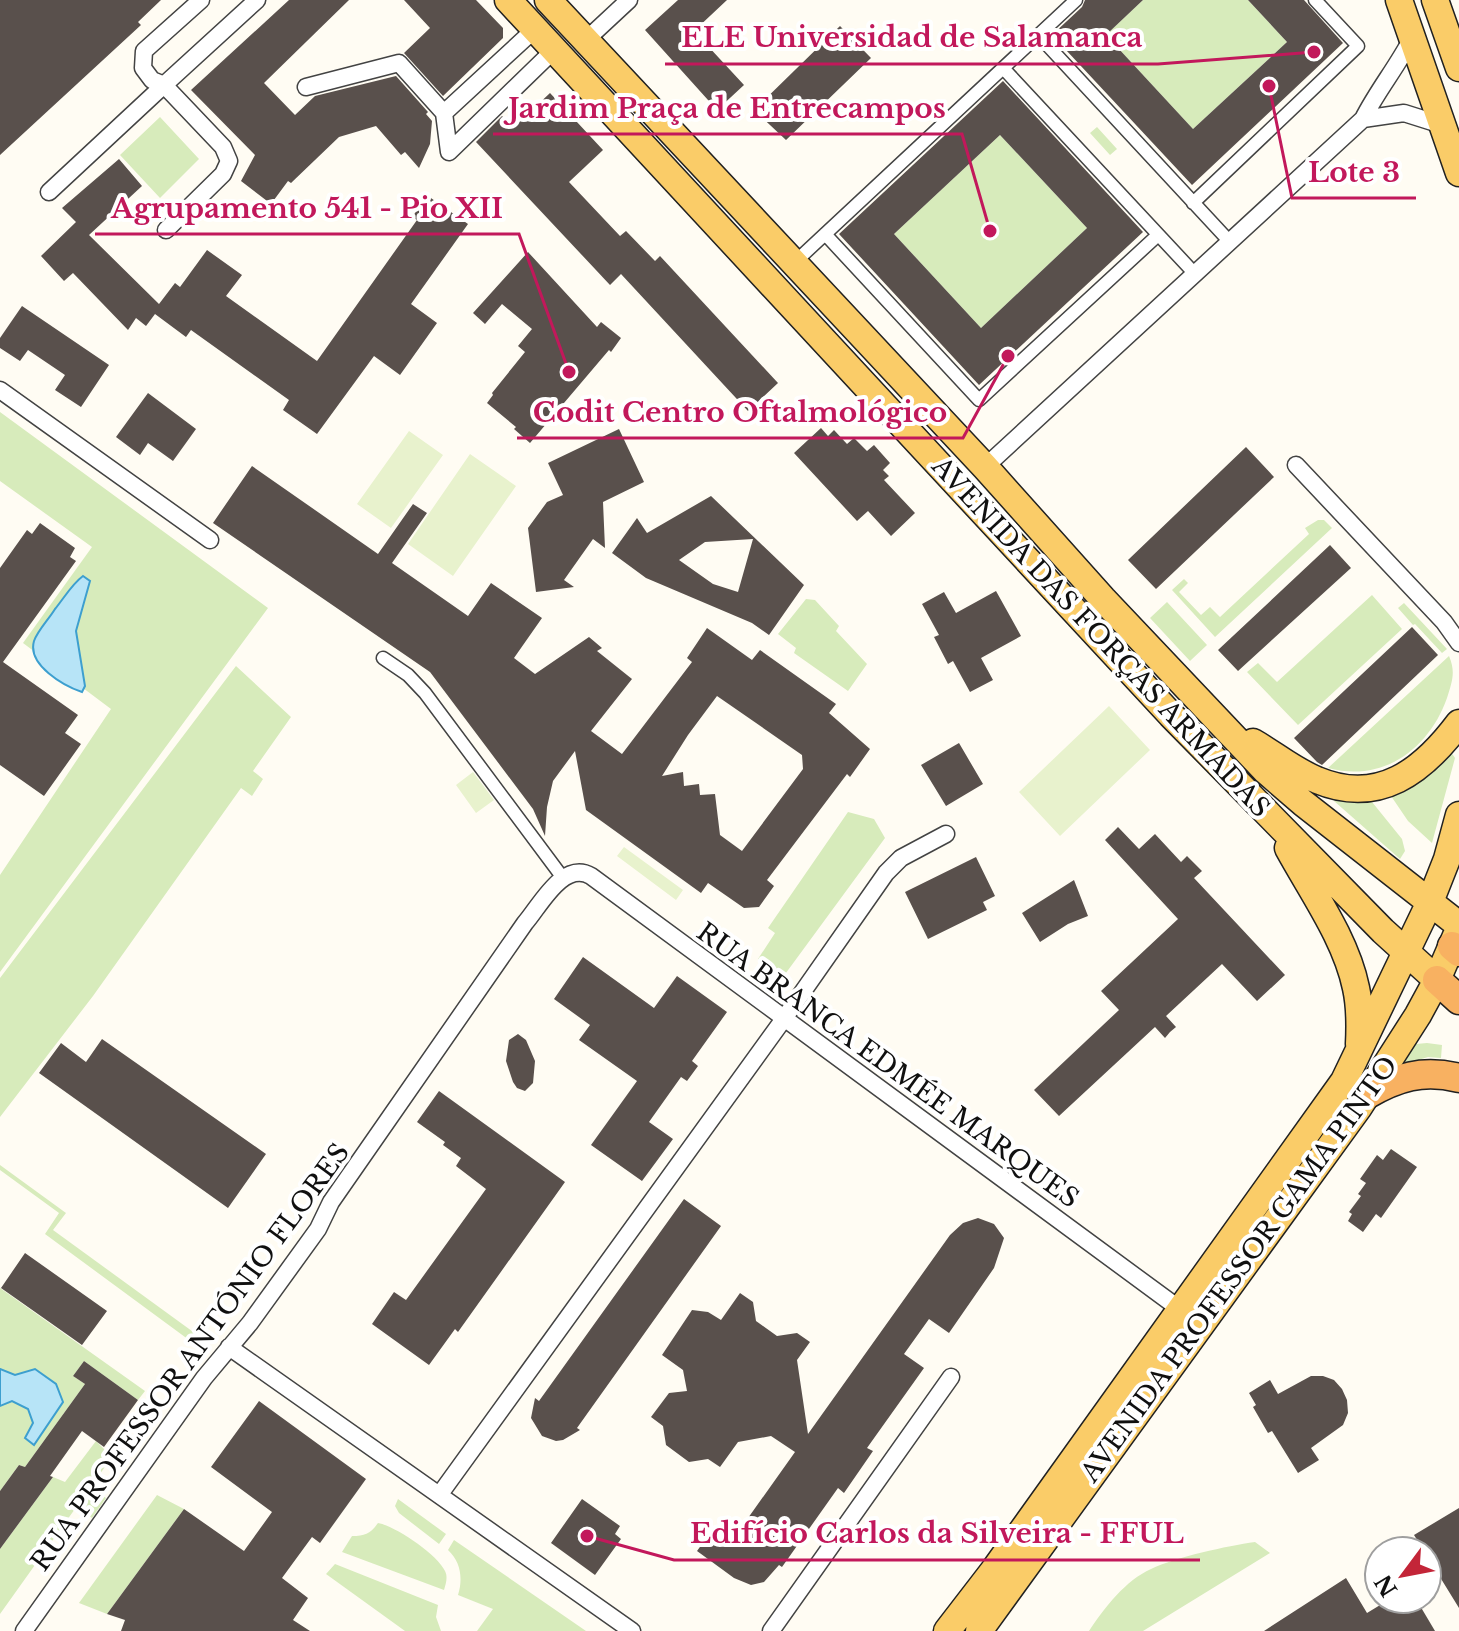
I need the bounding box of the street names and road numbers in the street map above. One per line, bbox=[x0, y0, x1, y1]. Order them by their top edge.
street label: AVENIDA DAS FORÇAS ARMADAS bbox=[925, 450, 1277, 824]
street label: RUA BRANCA EDMÉE MARQUES bbox=[691, 916, 1085, 1214]
street label: AVENIDA PROFESSOR GAMA PINTO bbox=[1073, 1050, 1404, 1489]
street label: RUA PROFESSOR ANTÓNIO FLORES bbox=[24, 1137, 356, 1577]

